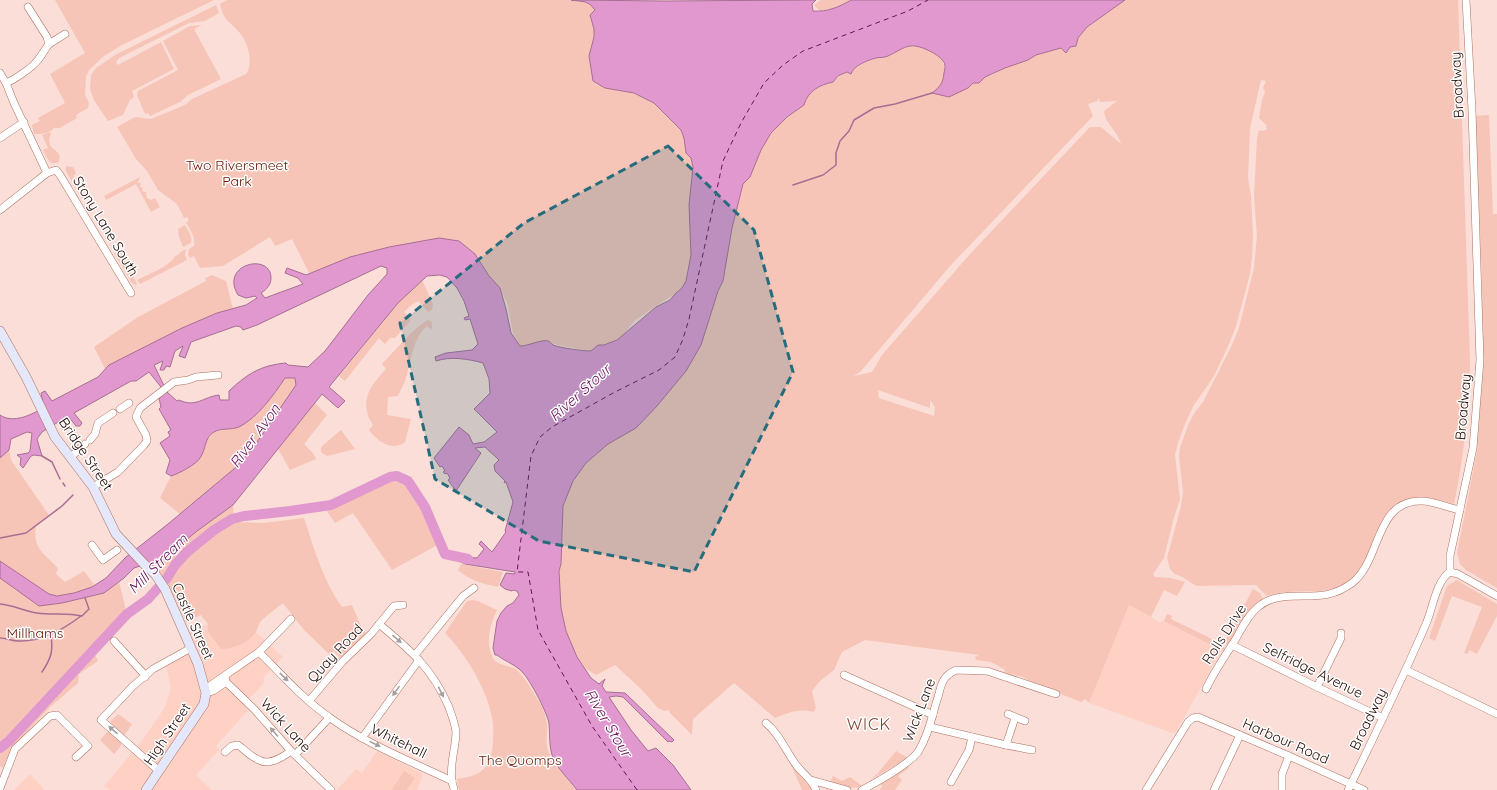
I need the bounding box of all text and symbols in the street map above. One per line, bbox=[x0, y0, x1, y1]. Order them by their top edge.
street label: Broadway bbox=[1446, 51, 1468, 119]
park label: Two Riversmeet Park bbox=[186, 156, 288, 190]
street label: Stony Lane South bbox=[69, 173, 143, 279]
water label: River Stour bbox=[545, 359, 616, 425]
street label: Broadway bbox=[1451, 373, 1475, 441]
water label: River Avon bbox=[225, 400, 284, 471]
street label: Bridge Street bbox=[55, 414, 117, 494]
water label: Mill Stream bbox=[124, 530, 192, 598]
street label: Castle Street bbox=[168, 580, 218, 662]
street label: Rolls Drive bbox=[1198, 600, 1250, 668]
street label: Quay Road bbox=[303, 620, 367, 686]
park label: Millhams bbox=[7, 624, 63, 642]
one-way arrow bbox=[392, 635, 403, 644]
street label: Selfridge Avenue bbox=[1260, 638, 1366, 702]
one-way arrow bbox=[279, 672, 289, 681]
street label: Wick Lane bbox=[899, 675, 939, 745]
water label: River Stour bbox=[581, 685, 637, 762]
street label: Broadway bbox=[1345, 685, 1391, 753]
one-way arrow bbox=[392, 686, 400, 697]
one-way arrow bbox=[438, 686, 444, 698]
street label: Wick Lane bbox=[257, 694, 315, 756]
street label: High Street bbox=[139, 699, 195, 769]
district label: WICK bbox=[847, 714, 891, 734]
street label: Harbour Road bbox=[1240, 714, 1332, 768]
street label: Whitehall bbox=[368, 720, 430, 762]
one-way arrow bbox=[107, 725, 118, 734]
one-way arrow bbox=[270, 727, 279, 737]
one-way arrow bbox=[369, 741, 381, 747]
park label: The Quomps bbox=[478, 751, 562, 769]

